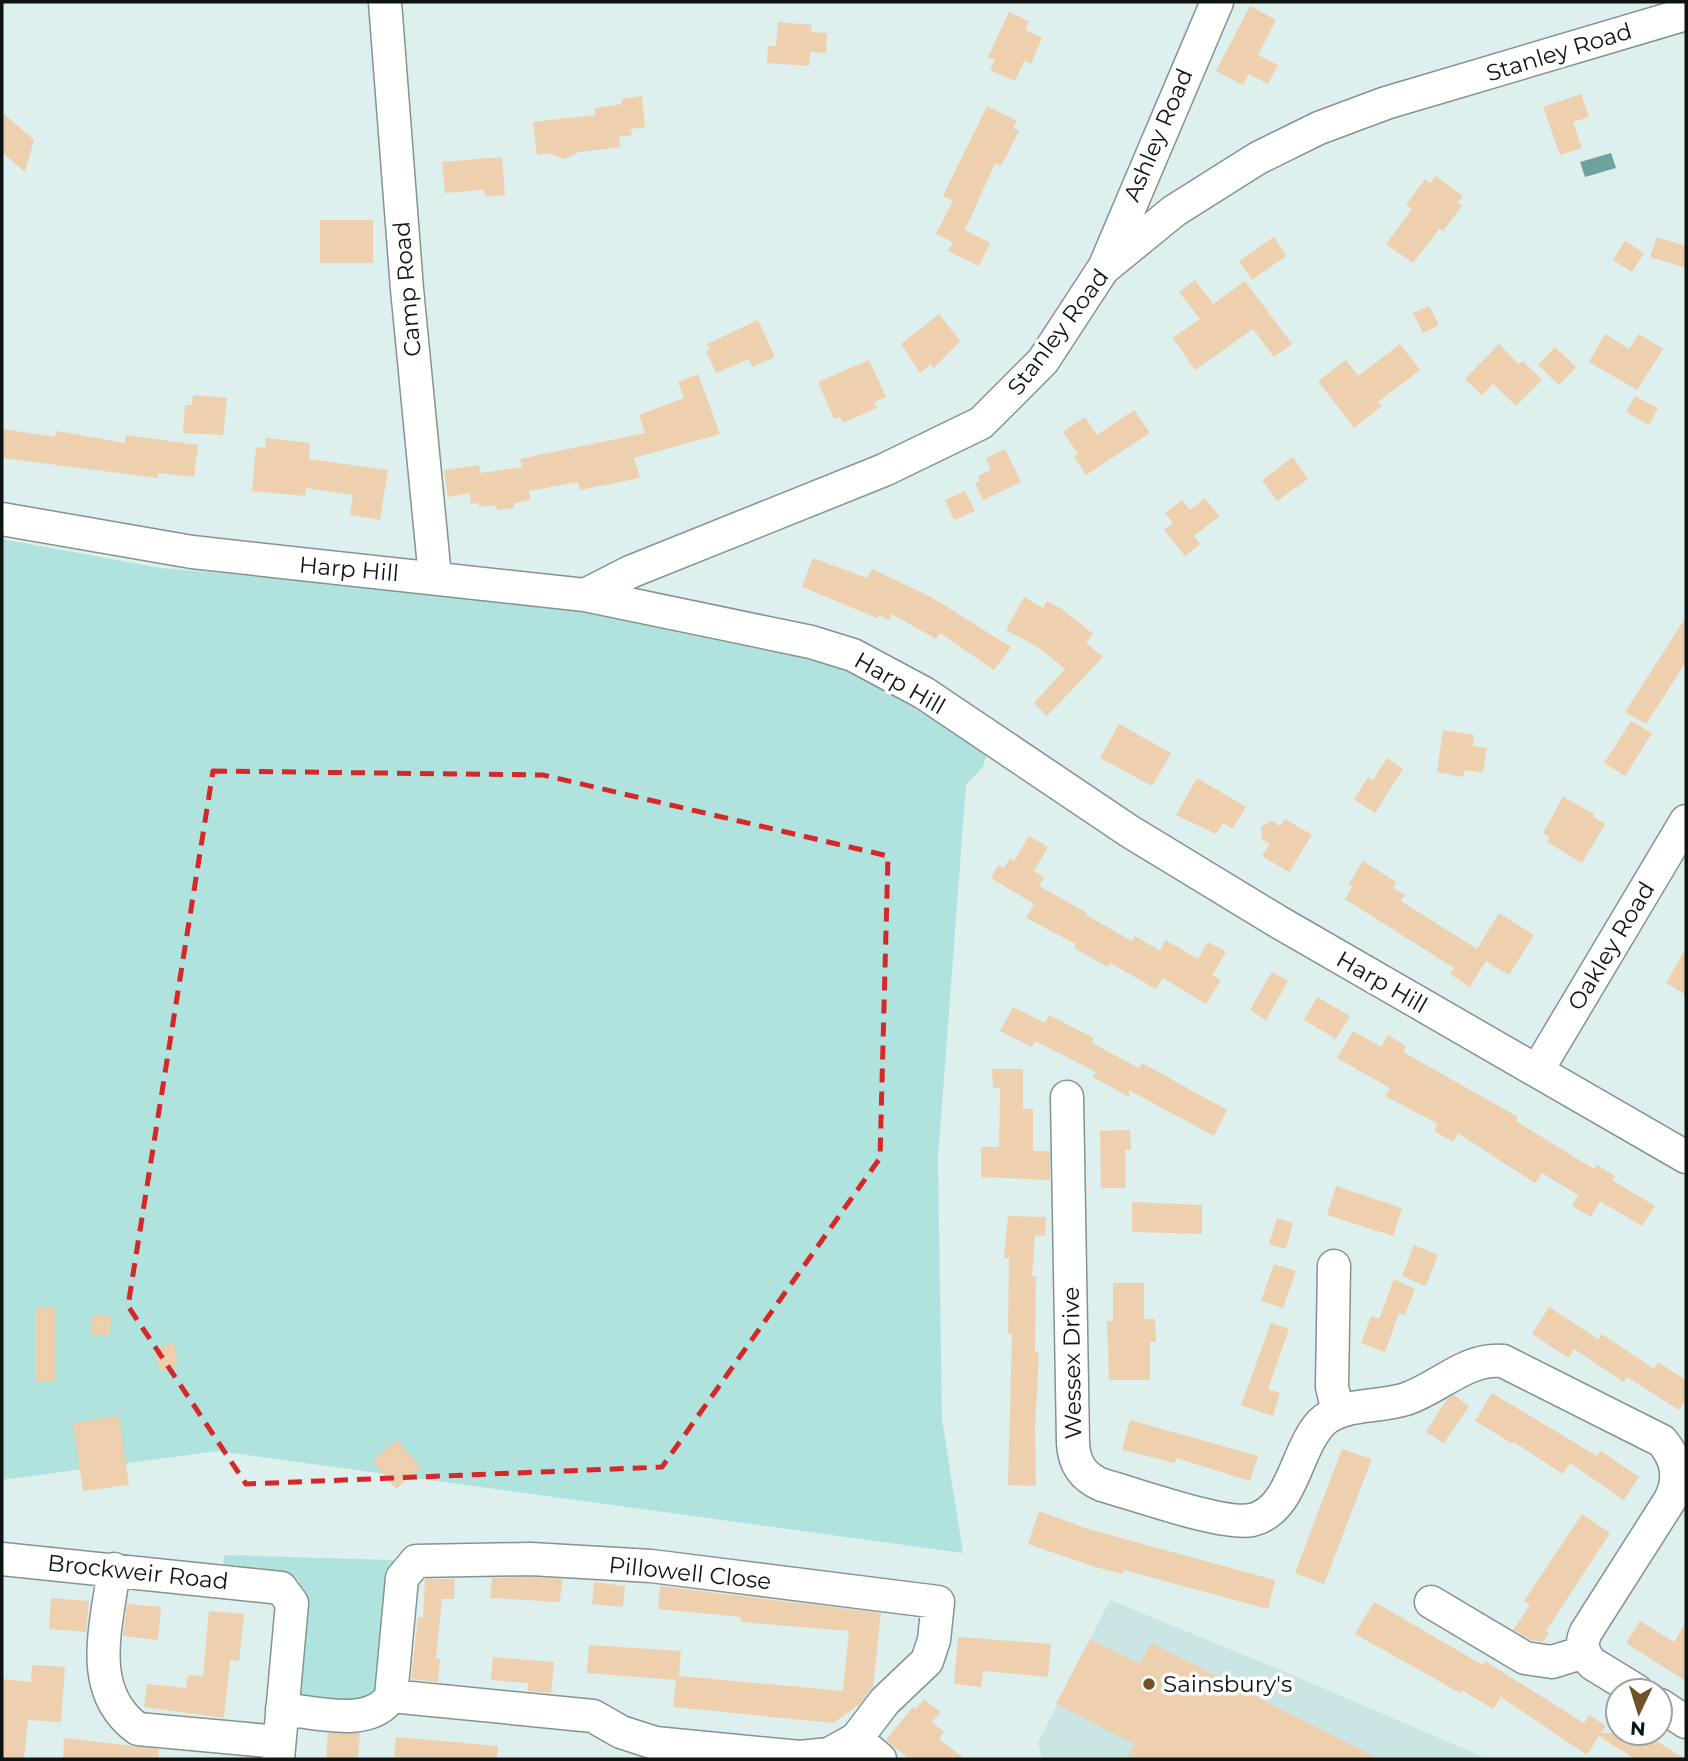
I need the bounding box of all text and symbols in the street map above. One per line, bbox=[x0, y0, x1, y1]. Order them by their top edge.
street label: Stanley Road bbox=[1483, 17, 1635, 87]
street label: Ashley Road bbox=[1117, 64, 1199, 206]
street label: Camp Road bbox=[387, 220, 427, 358]
street label: Stanley Road bbox=[1001, 263, 1115, 401]
street label: Harp Hill bbox=[298, 551, 400, 587]
street label: Harp Hill bbox=[850, 646, 950, 720]
street label: Oakley Road bbox=[1562, 877, 1660, 1015]
street label: Harp Hill bbox=[1332, 945, 1432, 1019]
street label: Wessex Drive bbox=[1057, 1286, 1087, 1440]
street label: Brockweir Road bbox=[46, 1549, 230, 1595]
street label: Pillowell Close bbox=[607, 1551, 773, 1595]
place label: Sainsbury's bbox=[1163, 1670, 1292, 1698]
marker: Sainsbury's bbox=[1141, 1676, 1157, 1692]
north arrow bbox=[1604, 1677, 1674, 1747]
text: N bbox=[1629, 1716, 1646, 1740]

